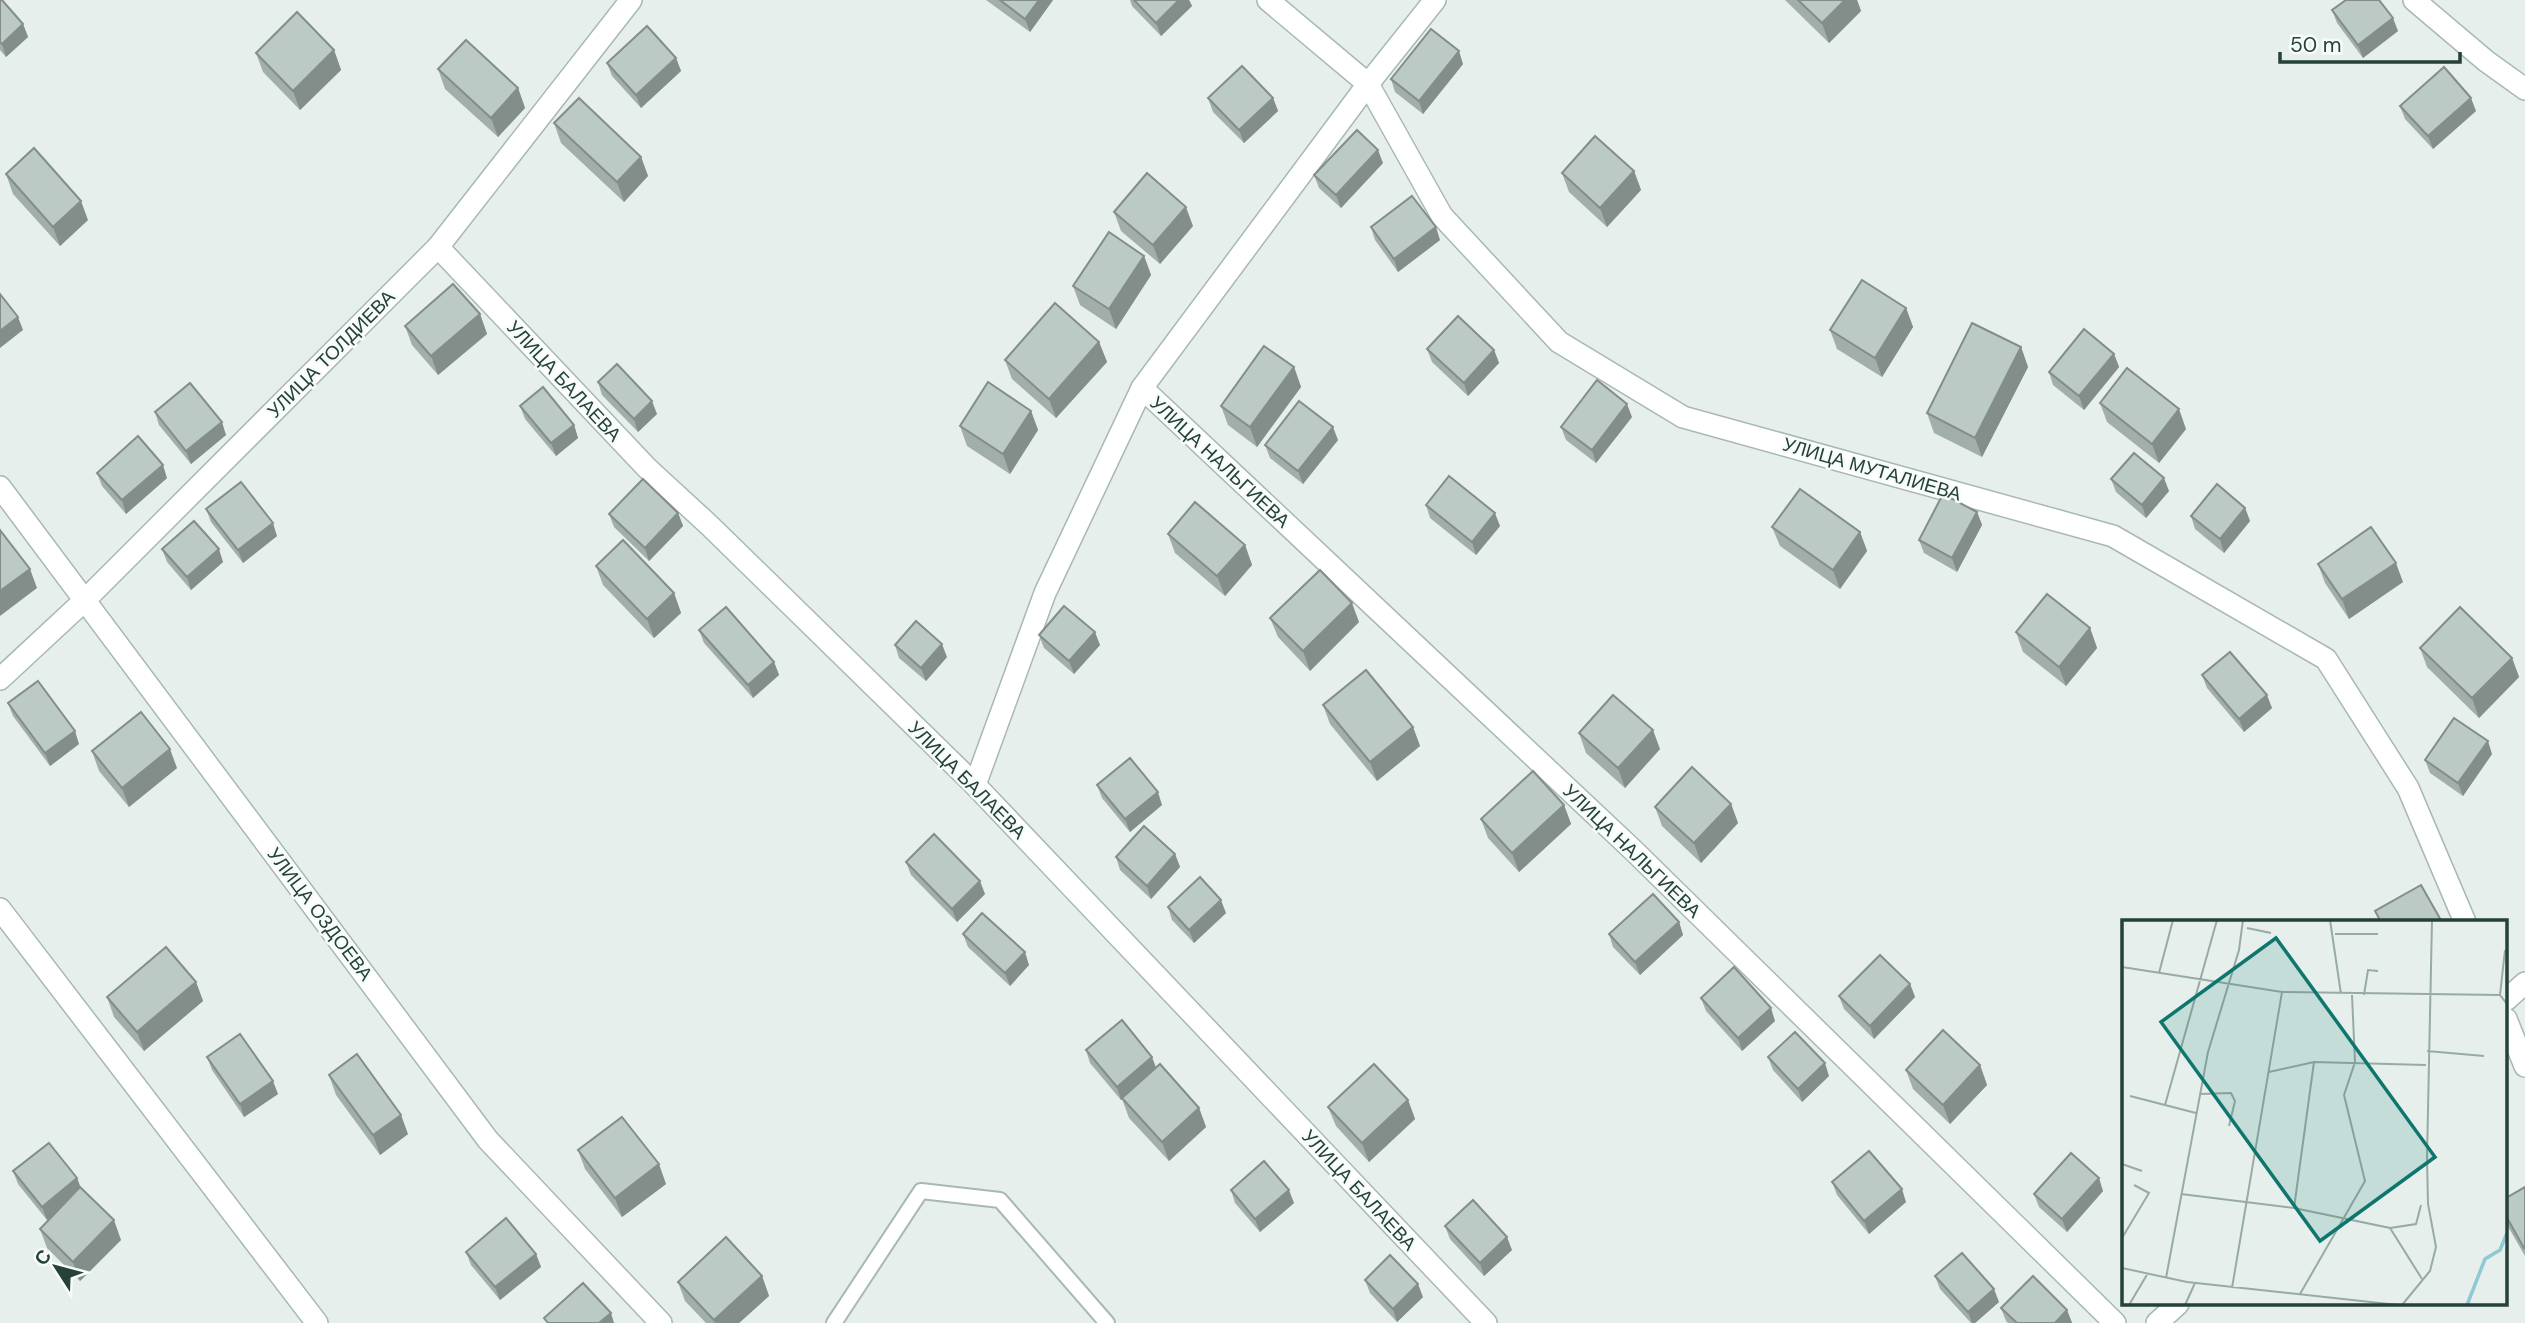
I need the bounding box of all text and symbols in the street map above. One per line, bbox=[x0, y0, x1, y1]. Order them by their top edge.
scale bar bbox=[2280, 21, 2460, 65]
text: 50 m bbox=[2290, 31, 2341, 59]
street label: УЛИЦА ТОЛДИЕВА bbox=[262, 284, 401, 423]
street label: УЛИЦА БАЛАЕВА bbox=[501, 315, 627, 447]
street label: УЛИЦА НАЛЬГИЕВА bbox=[1145, 391, 1295, 534]
street label: УЛИЦА МУТАЛИЕВА bbox=[1780, 432, 1965, 507]
street label: УЛИЦА БАЛАЕВА bbox=[903, 716, 1032, 845]
street label: УЛИЦА НАЛЬГИЕВА bbox=[1558, 779, 1707, 924]
street label: УЛИЦА ОЗДОЕВА bbox=[262, 842, 379, 986]
inset map bbox=[2122, 920, 2508, 1306]
street label: УЛИЦА БАЛАЕВА bbox=[1296, 1124, 1422, 1256]
north arrow bbox=[21, 1232, 91, 1302]
text: С bbox=[29, 1244, 57, 1270]

